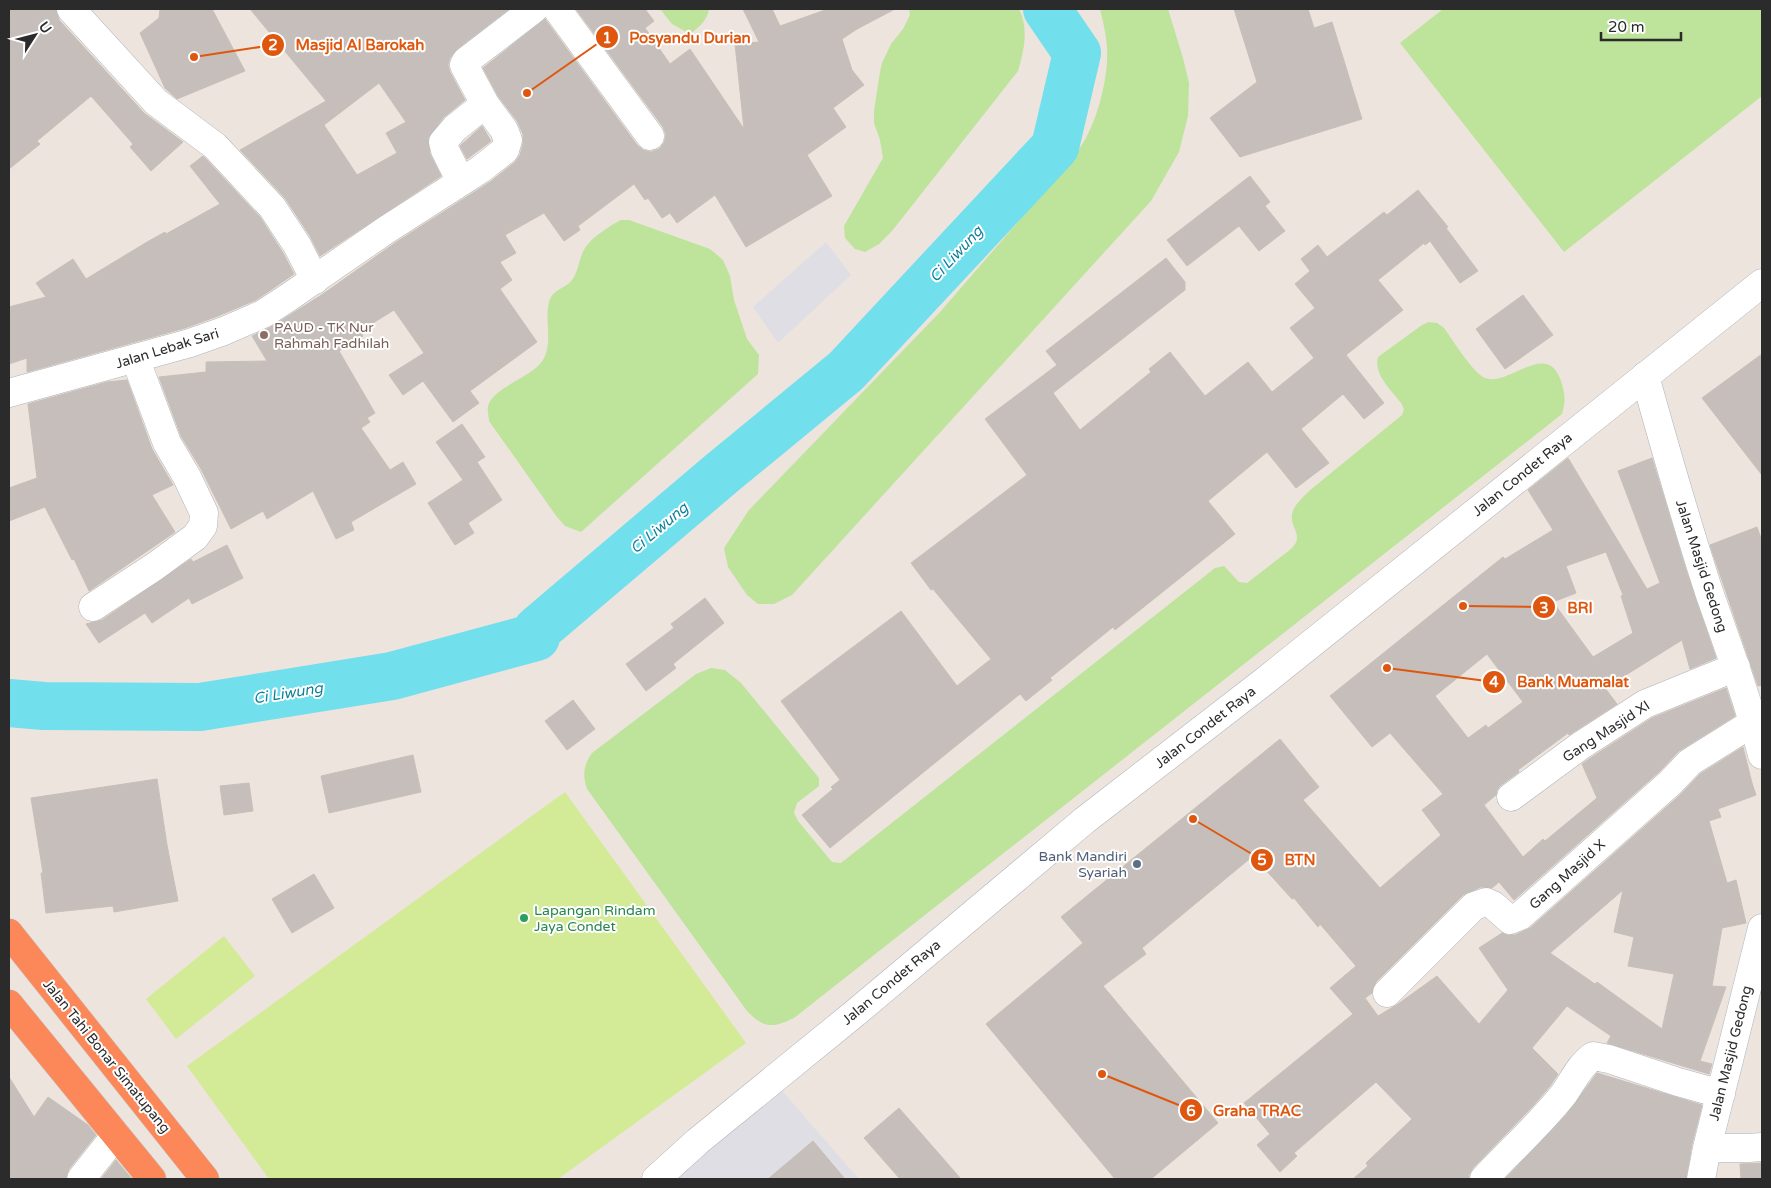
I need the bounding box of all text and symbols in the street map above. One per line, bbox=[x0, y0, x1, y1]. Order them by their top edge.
north arrow bbox=[10, 10, 60, 60]
scale bar bbox=[1601, 10, 1681, 42]
text: U bbox=[35, 18, 55, 37]
text: 20 m bbox=[1608, 18, 1645, 36]
callout: Posyandu Durian bbox=[594, 22, 761, 52]
text: 1 bbox=[602, 29, 612, 47]
text: Posyandu Durian bbox=[629, 29, 751, 48]
callout: Masjid Al Barokah bbox=[261, 30, 435, 60]
text: 2 bbox=[268, 36, 278, 54]
text: Masjid Al Barokah bbox=[296, 36, 424, 55]
water label: Ci Liwung bbox=[926, 221, 988, 286]
place label: PAUD - TK Nur Rahmah Fadhilah bbox=[274, 319, 389, 352]
street label: Jalan Lebak Sari bbox=[113, 325, 221, 372]
marker: PAUD - TK Nur Rahmah Fadhilah bbox=[258, 329, 270, 341]
street label: Jalan Condet Raya bbox=[1469, 429, 1576, 520]
water label: Ci Liwung bbox=[626, 498, 693, 557]
street label: Jalan Masjid Gedong bbox=[1672, 498, 1731, 635]
callout: BRI bbox=[1532, 592, 1602, 622]
text: 3 bbox=[1539, 599, 1549, 617]
text: BRI bbox=[1567, 599, 1593, 617]
callout: Bank Muamalat bbox=[1482, 667, 1638, 697]
text: 4 bbox=[1489, 673, 1499, 691]
text: Bank Muamalat bbox=[1517, 673, 1629, 691]
water label: Ci Liwung bbox=[252, 678, 326, 707]
street label: Jalan Condet Raya bbox=[1152, 683, 1259, 772]
street label: Gang Masjid XI bbox=[1560, 697, 1653, 766]
street label: Gang Masjid X bbox=[1526, 836, 1609, 913]
callout: BTN bbox=[1249, 845, 1325, 875]
place label: Bank Mandiri Syariah bbox=[1039, 848, 1127, 881]
text: 5 bbox=[1257, 851, 1267, 869]
text: BTN bbox=[1285, 851, 1315, 869]
marker: Bank Mandiri Syariah bbox=[1131, 858, 1143, 870]
place label: Lapangan Rindam Jaya Condet bbox=[534, 902, 656, 935]
marker: Lapangan Rindam Jaya Condet bbox=[518, 912, 530, 924]
street label: Jalan Condet Raya bbox=[839, 936, 944, 1028]
street label: Jalan Tahi Bonar Simatupang bbox=[39, 976, 174, 1137]
street label: Jalan Masjid Gedong bbox=[1705, 984, 1756, 1123]
callout: Graha TRAC bbox=[1178, 1095, 1311, 1125]
text: 6 bbox=[1186, 1102, 1196, 1120]
text: Graha TRAC bbox=[1213, 1102, 1302, 1120]

